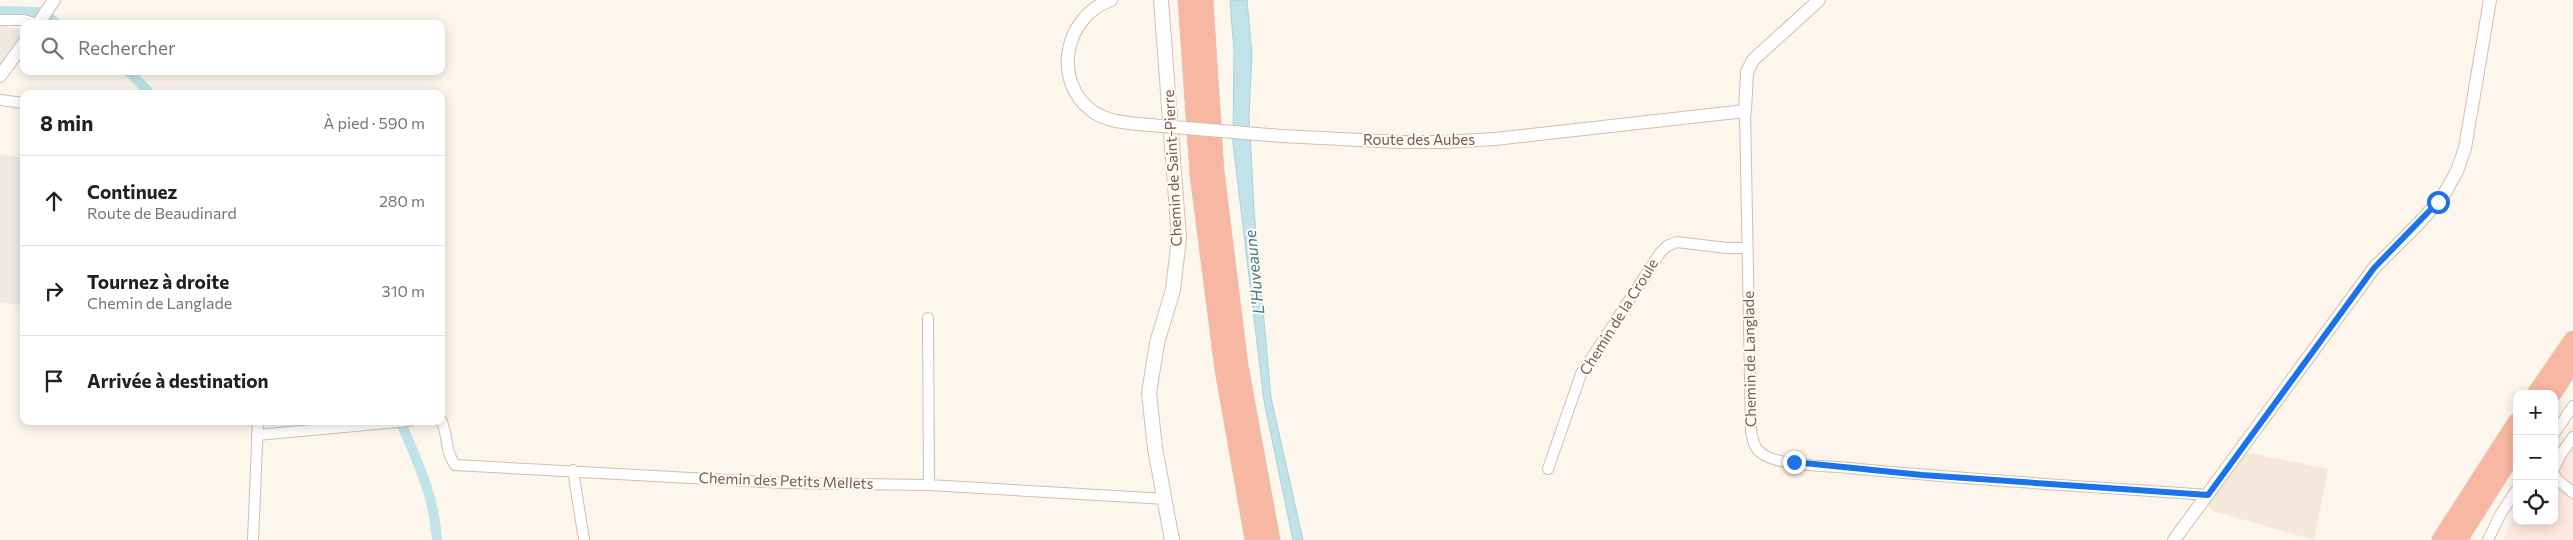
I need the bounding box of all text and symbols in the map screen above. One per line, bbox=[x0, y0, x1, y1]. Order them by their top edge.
search box bbox=[20, 20, 445, 75]
icon: search bbox=[38, 34, 66, 62]
text: Rechercher bbox=[78, 36, 176, 59]
street label: Chemin de Saint-Pierre bbox=[1159, 89, 1185, 247]
text: 8 min bbox=[40, 110, 93, 135]
text: À pied · 590 m bbox=[323, 113, 425, 132]
street label: Route des Aubes bbox=[1363, 130, 1475, 148]
text: Continuez bbox=[87, 180, 177, 203]
icon: ahead bbox=[40, 187, 68, 215]
text: 280 m bbox=[379, 191, 425, 210]
route start bbox=[2427, 191, 2450, 214]
text: Route de Beaudinard bbox=[87, 203, 237, 222]
water label: L'Huveaune bbox=[1240, 228, 1267, 315]
street label: Chemin de la Croule bbox=[1575, 255, 1661, 378]
text: Tournez à droite bbox=[87, 270, 229, 293]
icon: right bbox=[40, 277, 68, 305]
text: 310 m bbox=[382, 281, 425, 300]
street label: Chemin de Langlade bbox=[1739, 291, 1759, 427]
text: Chemin de Langlade bbox=[87, 293, 232, 312]
icon: arrive bbox=[40, 367, 68, 395]
text: Arrivée à destination bbox=[87, 369, 269, 392]
map controls bbox=[2513, 390, 2558, 525]
button: + bbox=[2513, 390, 2558, 435]
button: − bbox=[2513, 435, 2558, 480]
route end bbox=[1783, 451, 1806, 474]
street label: Chemin des Petits Mellets bbox=[698, 468, 874, 492]
button: locate bbox=[2513, 480, 2558, 525]

